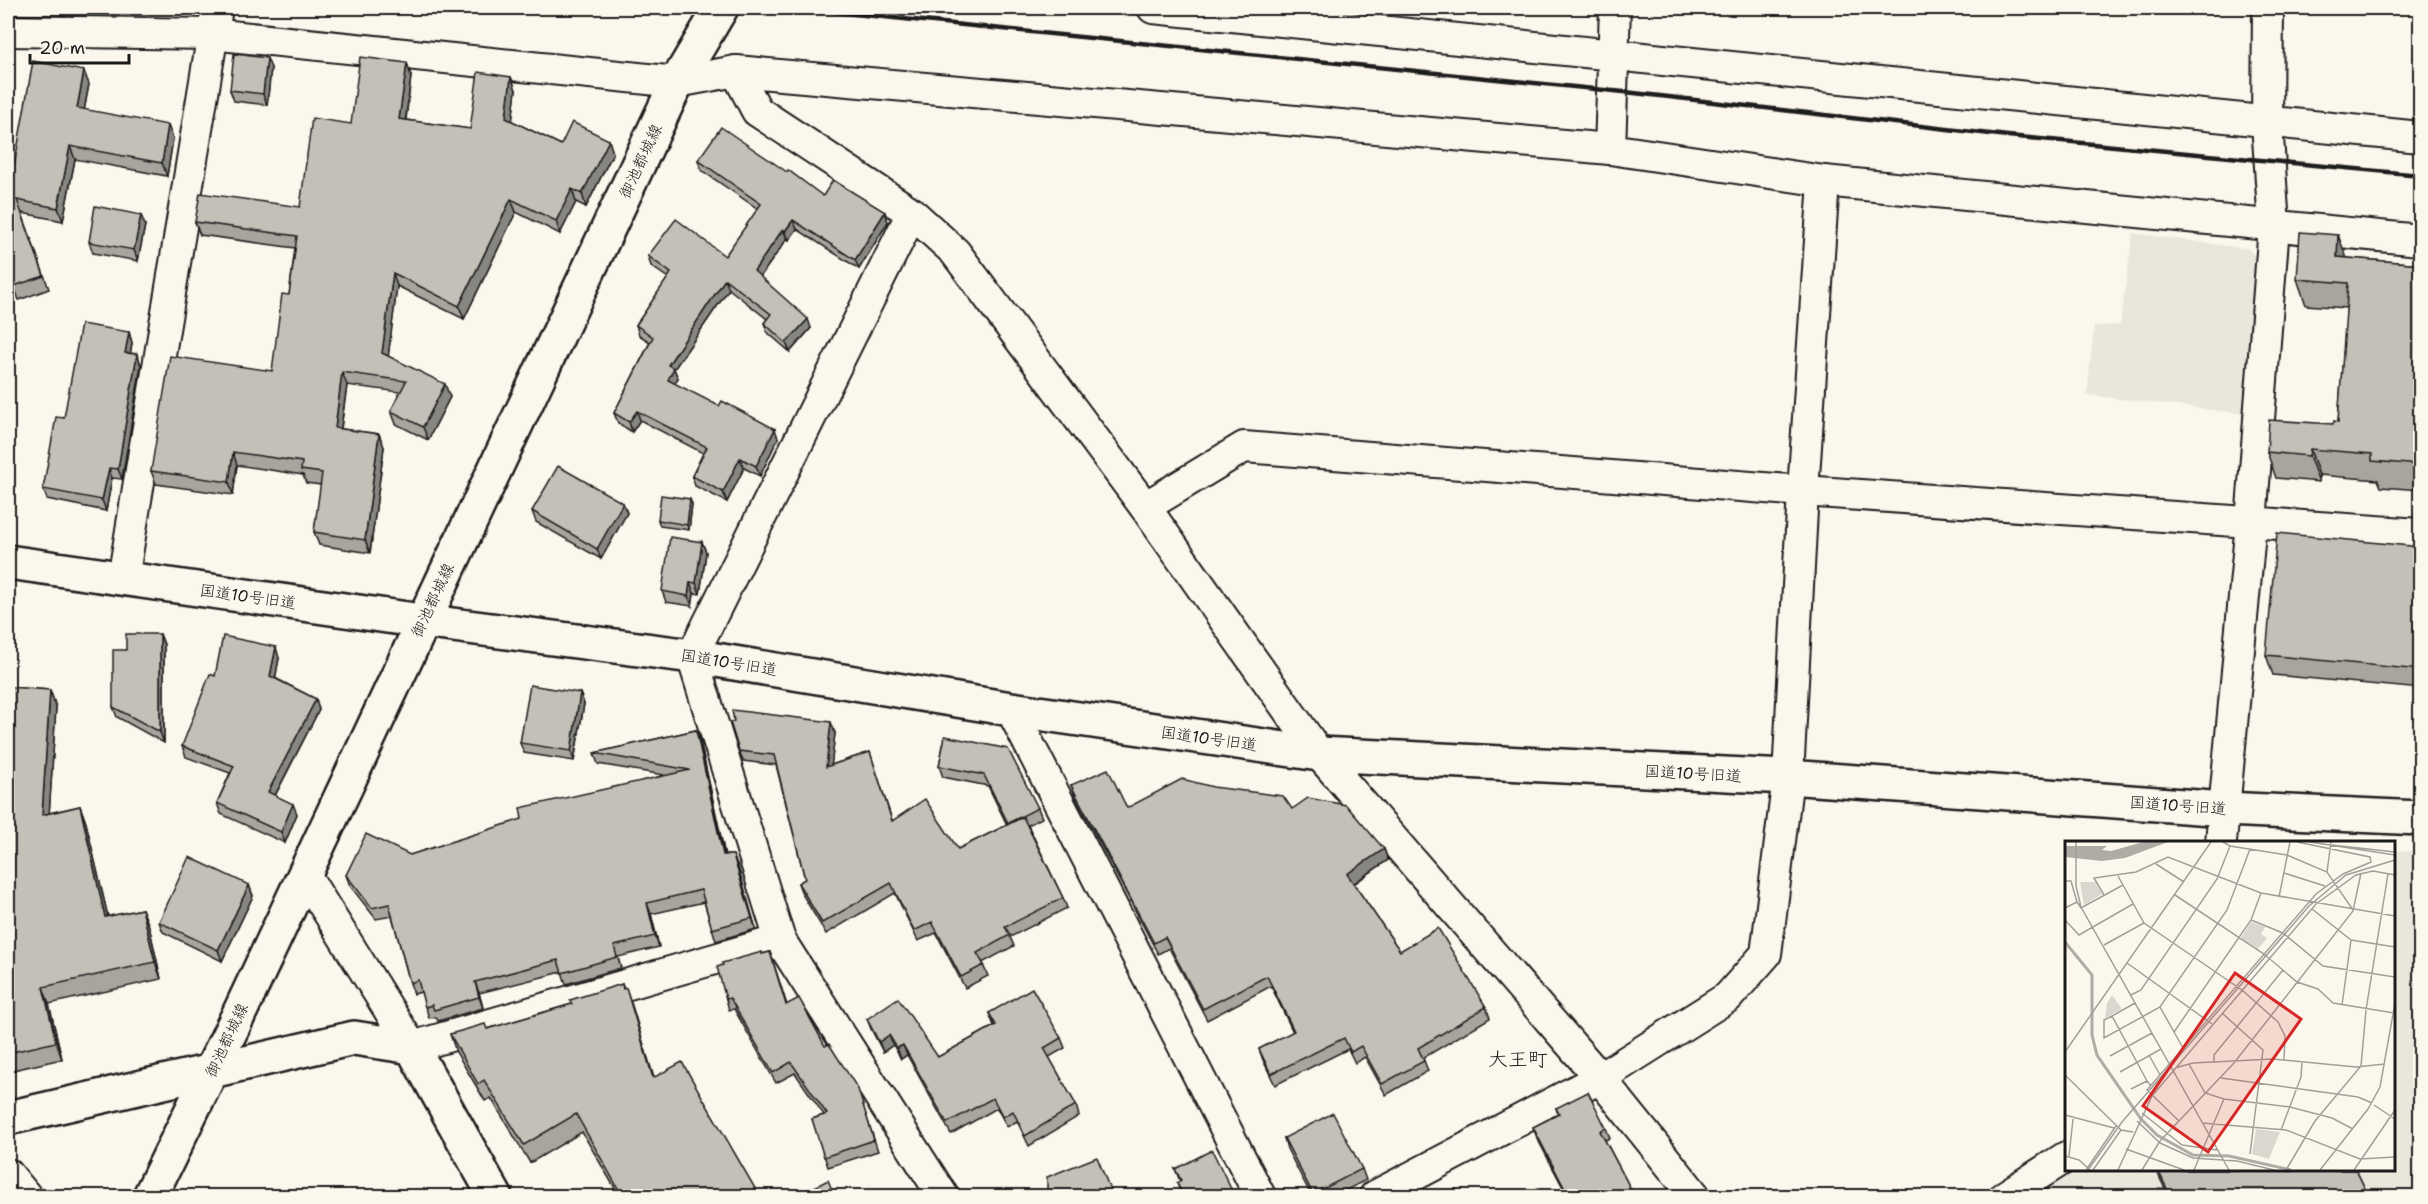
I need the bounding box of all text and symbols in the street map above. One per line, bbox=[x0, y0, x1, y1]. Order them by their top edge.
scale bar bbox=[30, 27, 129, 65]
text: 20 m bbox=[39, 36, 85, 60]
street label: 御池都城線 bbox=[614, 121, 667, 202]
street label: 御池都城線 bbox=[406, 560, 459, 641]
street label: 国道10号旧道 bbox=[198, 579, 298, 614]
street label: 国道10号旧道 bbox=[679, 645, 779, 680]
street label: 国道10号旧道 bbox=[1159, 721, 1259, 756]
street label: 国道10号旧道 bbox=[1644, 760, 1742, 787]
street label: 国道10号旧道 bbox=[2129, 792, 2227, 819]
inset map bbox=[2065, 841, 2395, 1171]
street label: 御池都城線 bbox=[200, 1000, 253, 1081]
district label: 大王町 bbox=[1488, 1046, 1548, 1072]

